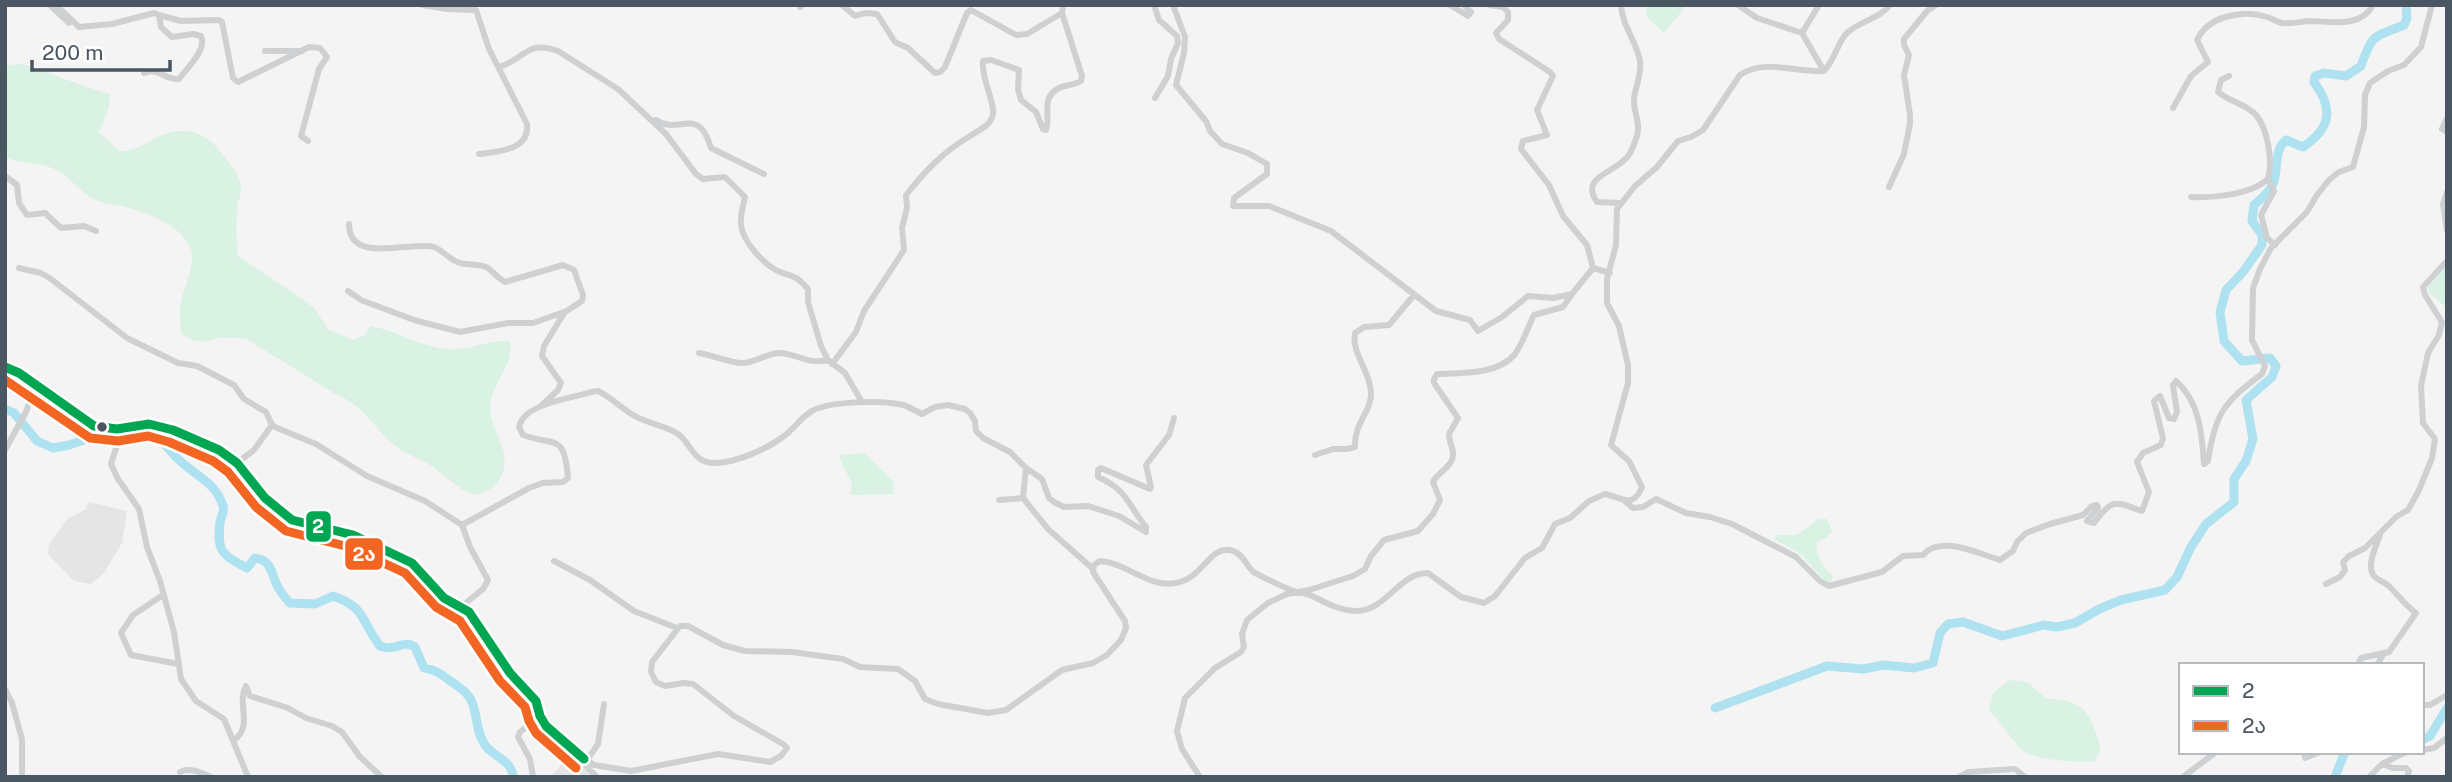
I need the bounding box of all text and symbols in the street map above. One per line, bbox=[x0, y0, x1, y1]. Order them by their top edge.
scale bar bbox=[32, 28, 170, 72]
text: 200 m bbox=[42, 40, 103, 65]
unlabelled marker bbox=[95, 420, 109, 434]
line badge: 2 bbox=[305, 510, 332, 543]
text: 2 bbox=[312, 515, 324, 537]
line badge: 2ა bbox=[344, 537, 384, 571]
text: 2ა bbox=[352, 543, 376, 565]
legend bbox=[2179, 663, 2424, 754]
text: 2 bbox=[2242, 678, 2255, 703]
text: 2ა bbox=[2242, 713, 2266, 738]

